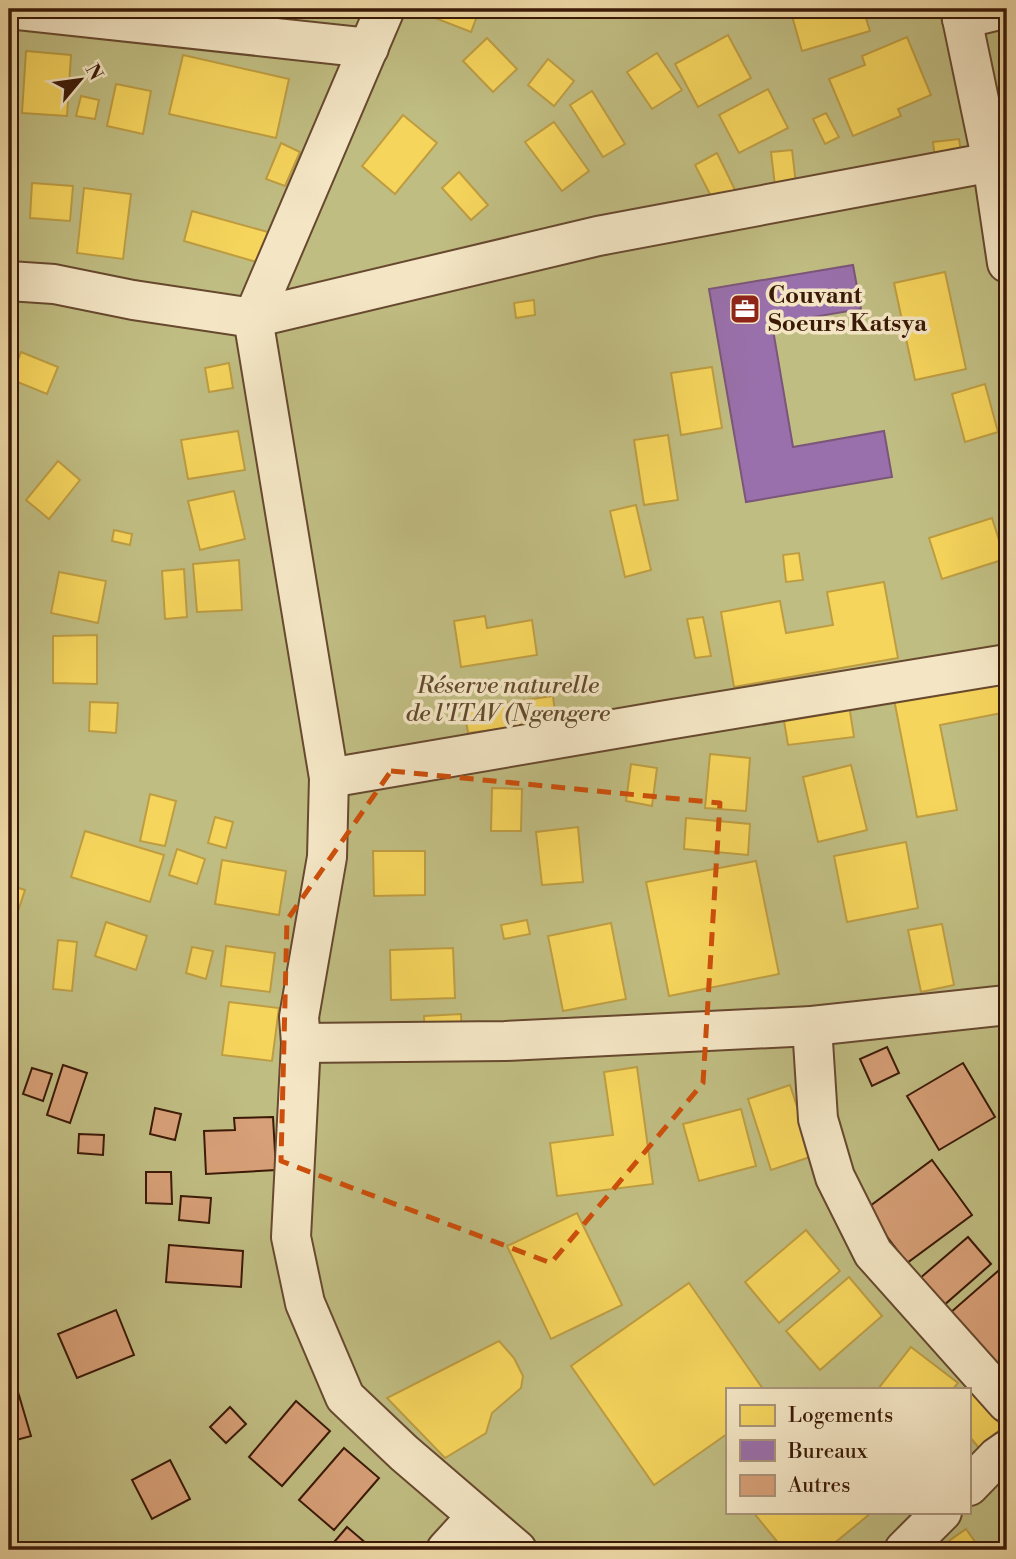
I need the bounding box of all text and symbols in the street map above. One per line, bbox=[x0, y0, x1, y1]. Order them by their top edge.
north arrow bbox=[46, 46, 116, 116]
text: N bbox=[80, 60, 108, 85]
place label: Couvant Soeurs Katsya bbox=[768, 281, 928, 339]
office icon: Couvant Soeurs Katsya bbox=[728, 292, 762, 326]
park label: Réserve naturelle de l'ITAV (Ngengere bbox=[406, 671, 610, 729]
legend bbox=[726, 1388, 970, 1514]
text: Logements bbox=[788, 1403, 893, 1429]
text: Bureaux bbox=[787, 1439, 868, 1465]
text: Autres bbox=[787, 1473, 850, 1499]

